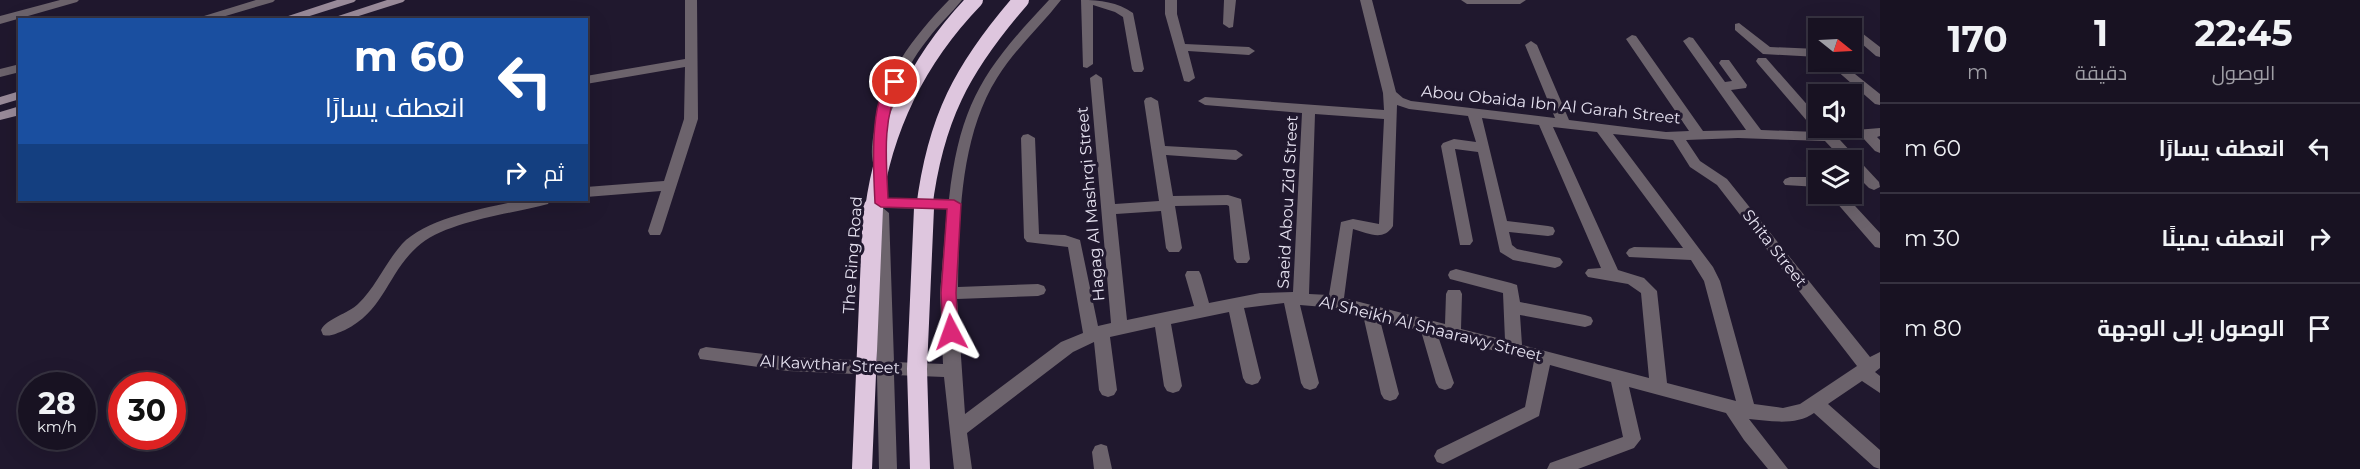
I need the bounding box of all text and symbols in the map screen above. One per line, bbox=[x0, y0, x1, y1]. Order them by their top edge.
text: 1 bbox=[2094, 11, 2108, 55]
text: 22:45 bbox=[2194, 11, 2293, 55]
text: 170 bbox=[1947, 17, 2008, 61]
north arrow bbox=[1808, 18, 1862, 72]
map controls bbox=[1808, 18, 1862, 204]
text: 60 m bbox=[354, 30, 465, 82]
icon: left bbox=[486, 42, 564, 120]
pin bbox=[869, 56, 920, 107]
text: m bbox=[1967, 60, 1988, 84]
text: دقيقة bbox=[2075, 61, 2127, 85]
text: الوصول bbox=[2212, 61, 2275, 85]
icon: arrive bbox=[878, 65, 911, 98]
street label: Abou Obaida Ibn Al Garah Street bbox=[1420, 81, 1682, 128]
button: sound bbox=[1808, 84, 1862, 138]
text: انعطف يسارًا bbox=[325, 91, 465, 124]
street label: Hagag Al Mashrqi Street bbox=[1072, 105, 1108, 302]
street label: Saeid Abou Zid Street bbox=[1273, 114, 1302, 289]
icon: left bbox=[2303, 132, 2336, 165]
text: 60 m bbox=[1904, 135, 1961, 162]
text: انعطف يسارًا bbox=[2159, 135, 2285, 162]
button: layers bbox=[1808, 150, 1862, 204]
icon: right bbox=[499, 156, 532, 189]
text: ثم bbox=[544, 160, 564, 187]
street label: The Ring Road bbox=[839, 196, 866, 314]
street label: Shita Street bbox=[1738, 206, 1811, 291]
icon: right bbox=[2303, 222, 2336, 255]
text: 30 m bbox=[1904, 225, 1960, 252]
text: انعطف يمينًا bbox=[2161, 225, 2285, 252]
street label: Al Sheikh Al Shaarawy Street bbox=[1318, 292, 1545, 366]
position arrow bbox=[919, 300, 983, 364]
icon: arrive bbox=[2303, 312, 2336, 345]
text: 80 m bbox=[1904, 315, 1962, 342]
text: الوصول إلى الوجهة bbox=[2097, 315, 2285, 342]
street label: Al Kawthar Street bbox=[759, 351, 901, 378]
speed limit sign: 30 bbox=[108, 372, 186, 450]
text: 28 bbox=[38, 385, 76, 422]
text: km/h bbox=[37, 417, 77, 436]

